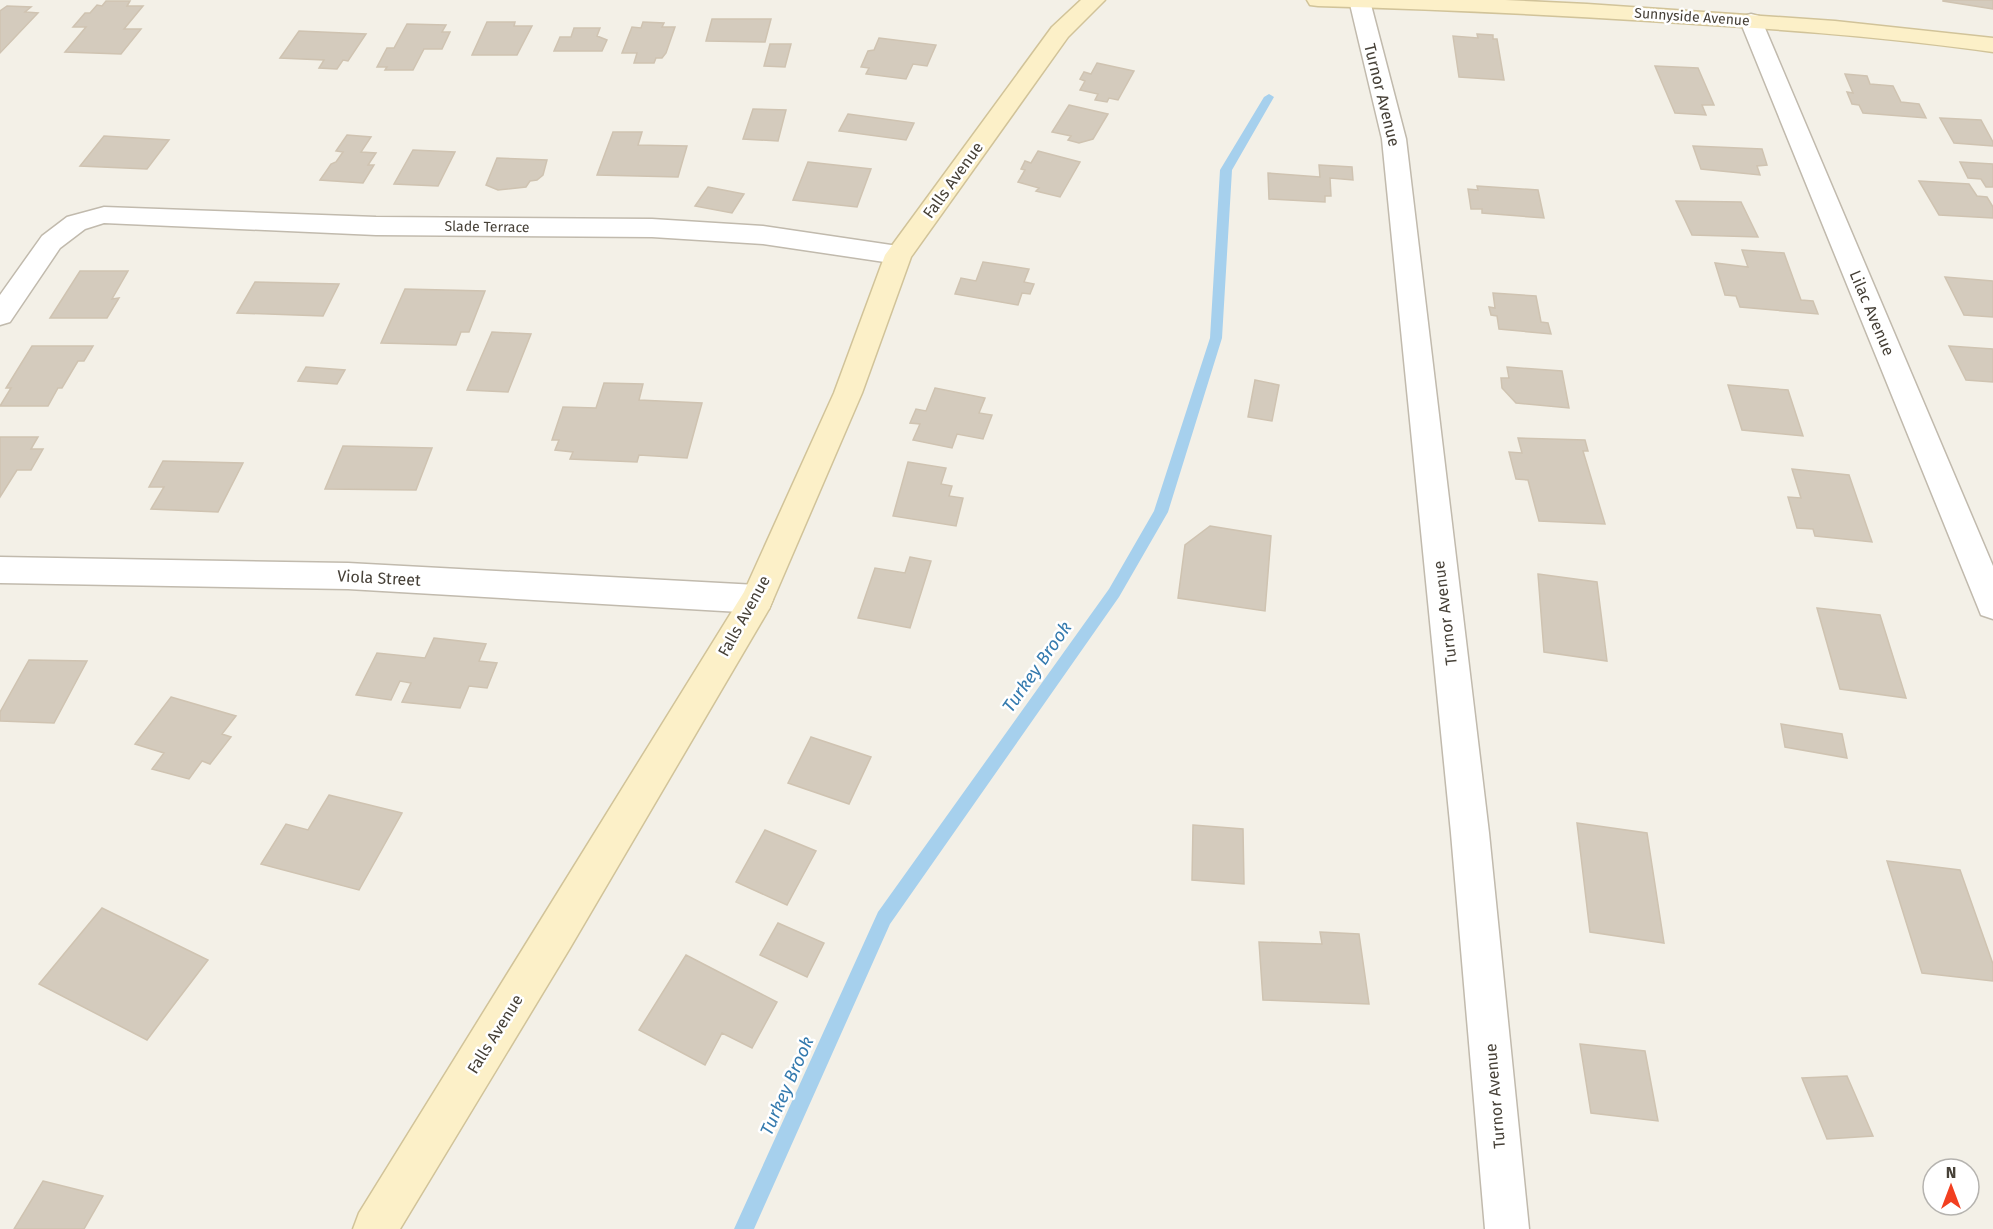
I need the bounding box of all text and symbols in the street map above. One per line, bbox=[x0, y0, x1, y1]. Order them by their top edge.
street label: Sunnyside Avenue bbox=[1634, 4, 1750, 30]
street label: Turnor Avenue bbox=[1360, 42, 1404, 148]
street label: Falls Avenue bbox=[919, 138, 987, 222]
street label: Slade Terrace bbox=[444, 218, 530, 236]
street label: Lilac Avenue bbox=[1846, 267, 1898, 359]
street label: Turnor Avenue bbox=[1429, 560, 1461, 666]
street label: Viola Street bbox=[337, 566, 422, 590]
street label: Falls Avenue bbox=[714, 572, 774, 660]
water label: Turkey Brook bbox=[998, 617, 1076, 717]
street label: Falls Avenue bbox=[463, 991, 527, 1077]
water label: Turkey Brook bbox=[755, 1033, 819, 1139]
street label: Turnor Avenue bbox=[1481, 1043, 1509, 1149]
north arrow bbox=[1921, 1157, 1981, 1217]
text: N bbox=[1946, 1163, 1956, 1182]

